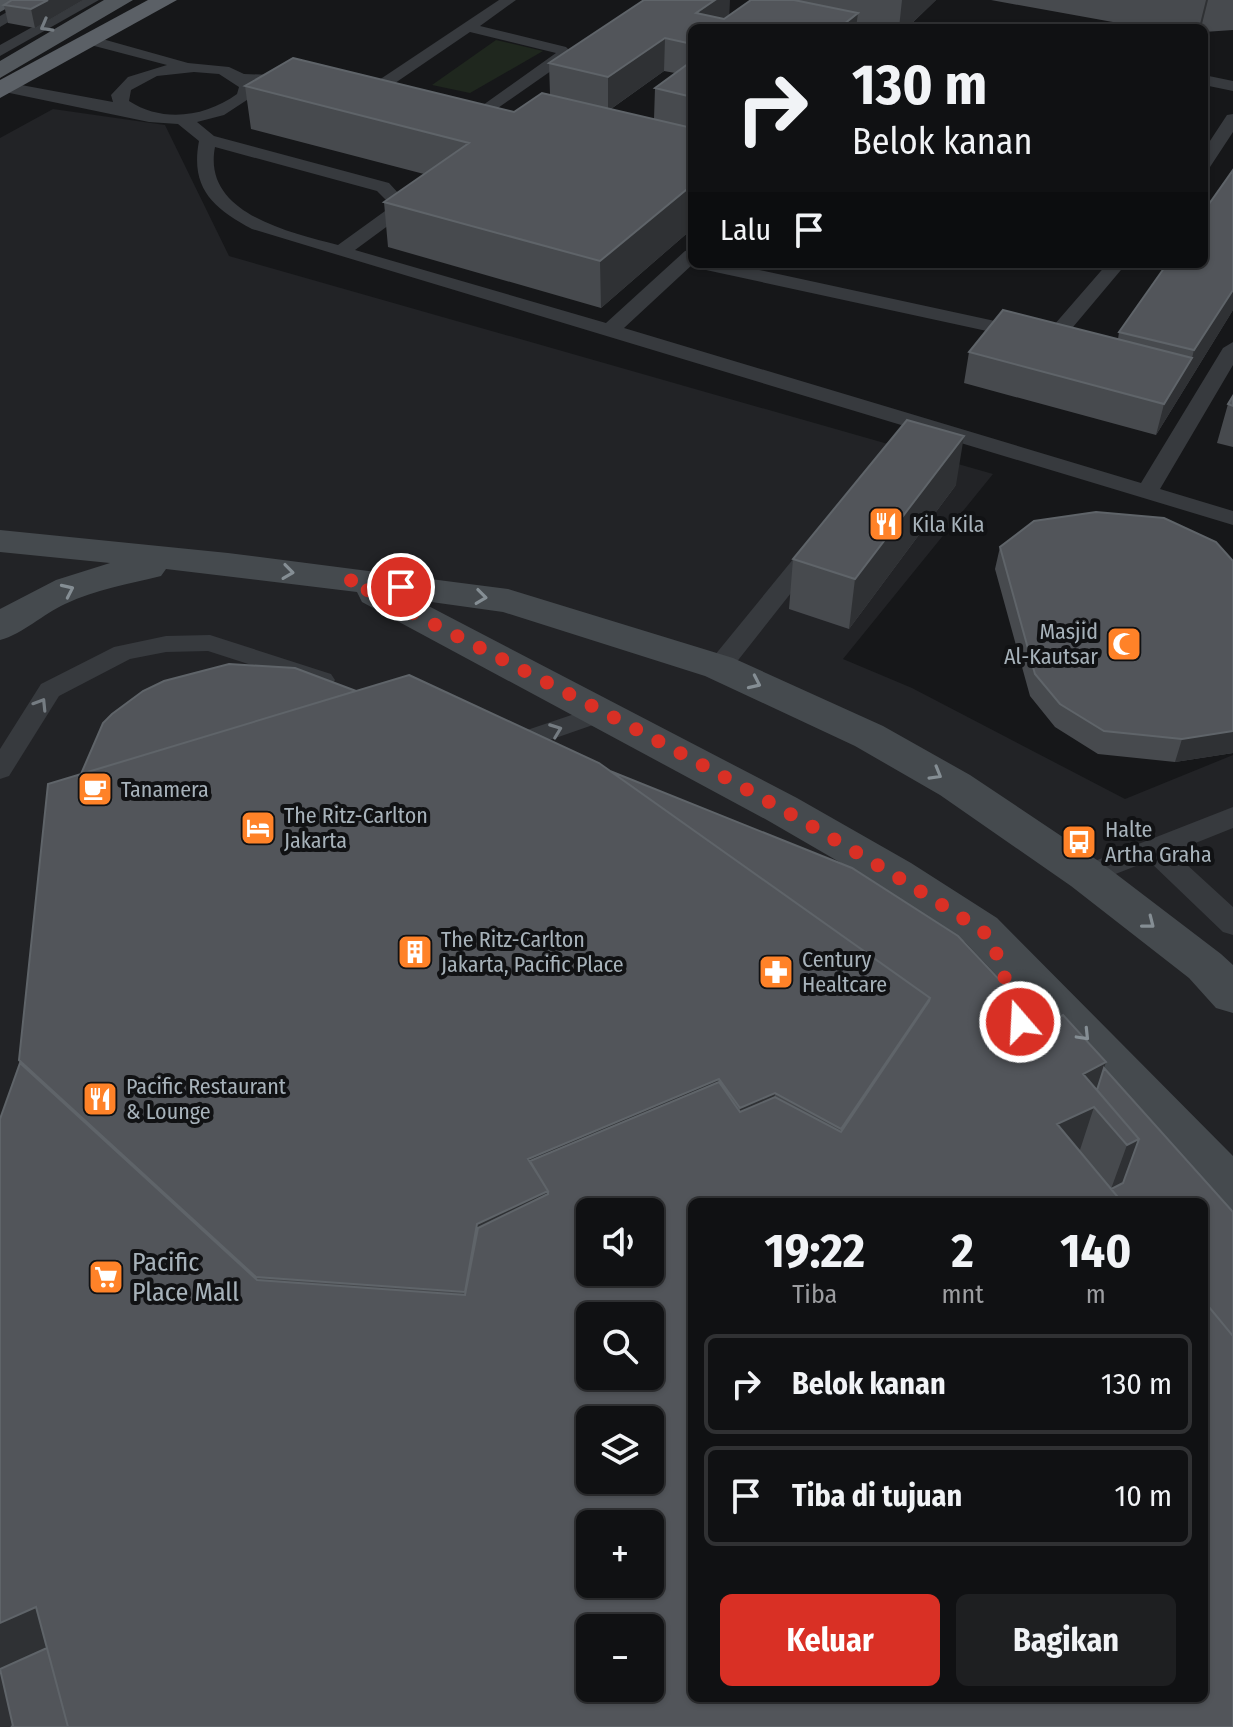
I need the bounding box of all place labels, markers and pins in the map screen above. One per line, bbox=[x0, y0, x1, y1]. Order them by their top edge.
restaurant icon: Kila Kila bbox=[867, 505, 905, 543]
place label: Kila Kila bbox=[912, 511, 985, 538]
pin bbox=[367, 553, 435, 621]
place label: Masjid Al-Kautsar bbox=[1004, 618, 1098, 670]
mosque icon: Masjid Al-Kautsar bbox=[1105, 625, 1143, 663]
cafe icon: Tanamera bbox=[76, 770, 114, 808]
place label: Tanamera bbox=[121, 776, 209, 803]
place label: The Ritz-Carlton Jakarta bbox=[284, 802, 428, 854]
hotel icon: The Ritz-Carlton Jakarta bbox=[239, 809, 277, 847]
place label: Halte Artha Graha bbox=[1105, 816, 1212, 868]
bus stop icon: Halte Artha Graha bbox=[1060, 823, 1098, 861]
place label: The Ritz-Carlton Jakarta, Pacific Place bbox=[441, 926, 624, 978]
building icon: The Ritz-Carlton Jakarta, Pacific Place bbox=[396, 933, 434, 971]
place label: Century Healtcare bbox=[802, 946, 887, 998]
pharmacy icon: Century Healtcare bbox=[757, 953, 795, 991]
place label: Pacific Restaurant & Lounge bbox=[126, 1073, 287, 1125]
restaurant icon: Pacific Restaurant & Lounge bbox=[81, 1080, 119, 1118]
place label: Pacific Place Mall bbox=[132, 1247, 239, 1308]
supermarket icon: Pacific Place Mall bbox=[87, 1258, 125, 1296]

